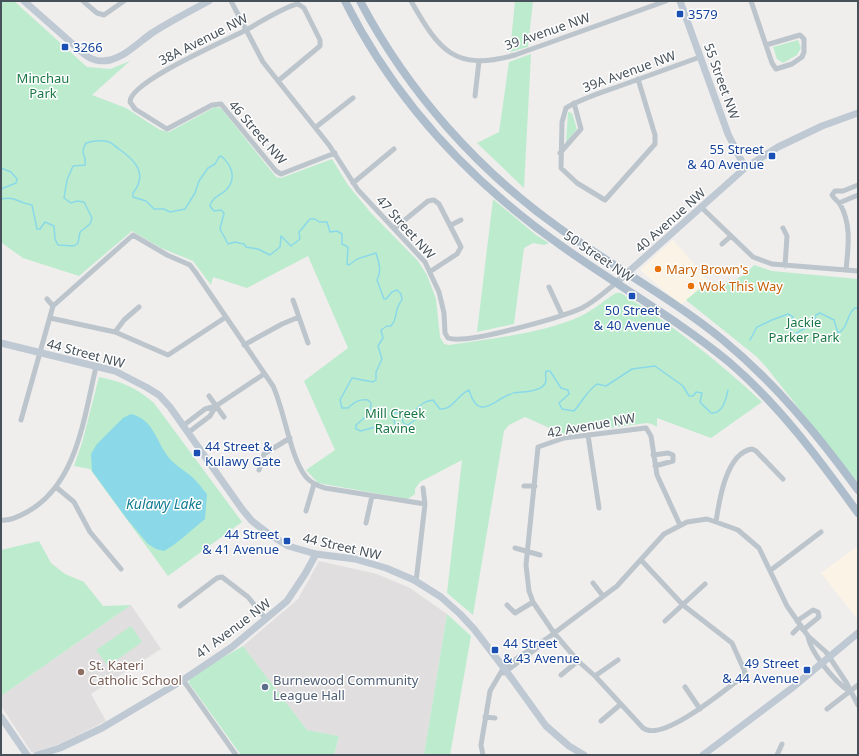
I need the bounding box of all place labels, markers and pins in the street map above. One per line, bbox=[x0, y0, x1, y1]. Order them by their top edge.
place label: 3579 bbox=[688, 5, 718, 23]
marker: 3579 bbox=[675, 9, 685, 19]
place label: 3266 bbox=[73, 38, 103, 56]
marker: 3266 bbox=[60, 42, 70, 52]
place label: 55 Street & 40 Avenue bbox=[687, 140, 764, 173]
marker: 55 Street & 40 Avenue bbox=[767, 151, 777, 161]
place label: Mary Brown's bbox=[666, 260, 749, 278]
marker: Mary Brown's bbox=[653, 264, 663, 274]
place label: Wok This Way bbox=[699, 277, 783, 295]
marker: Wok This Way bbox=[686, 281, 696, 291]
marker: 50 Street & 40 Avenue bbox=[627, 291, 637, 301]
place label: 50 Street & 40 Avenue bbox=[594, 301, 670, 334]
place label: 44 Street & Kulawy Gate bbox=[205, 437, 281, 470]
marker: 44 Street & Kulawy Gate bbox=[192, 448, 202, 458]
place label: 44 Street & 41 Avenue bbox=[202, 525, 279, 558]
marker: 44 Street & 41 Avenue bbox=[282, 536, 292, 546]
place label: 44 Street & 43 Avenue bbox=[503, 634, 580, 667]
marker: 44 Street & 43 Avenue bbox=[490, 645, 500, 655]
place label: 49 Street & 44 Avenue bbox=[722, 654, 799, 687]
place label: St. Kateri Catholic School bbox=[89, 656, 182, 689]
marker: 49 Street & 44 Avenue bbox=[802, 665, 812, 675]
marker: St. Kateri Catholic School bbox=[76, 667, 86, 677]
place label: Burnewood Community League Hall bbox=[273, 671, 419, 704]
marker: Burnewood Community League Hall bbox=[260, 682, 270, 692]

